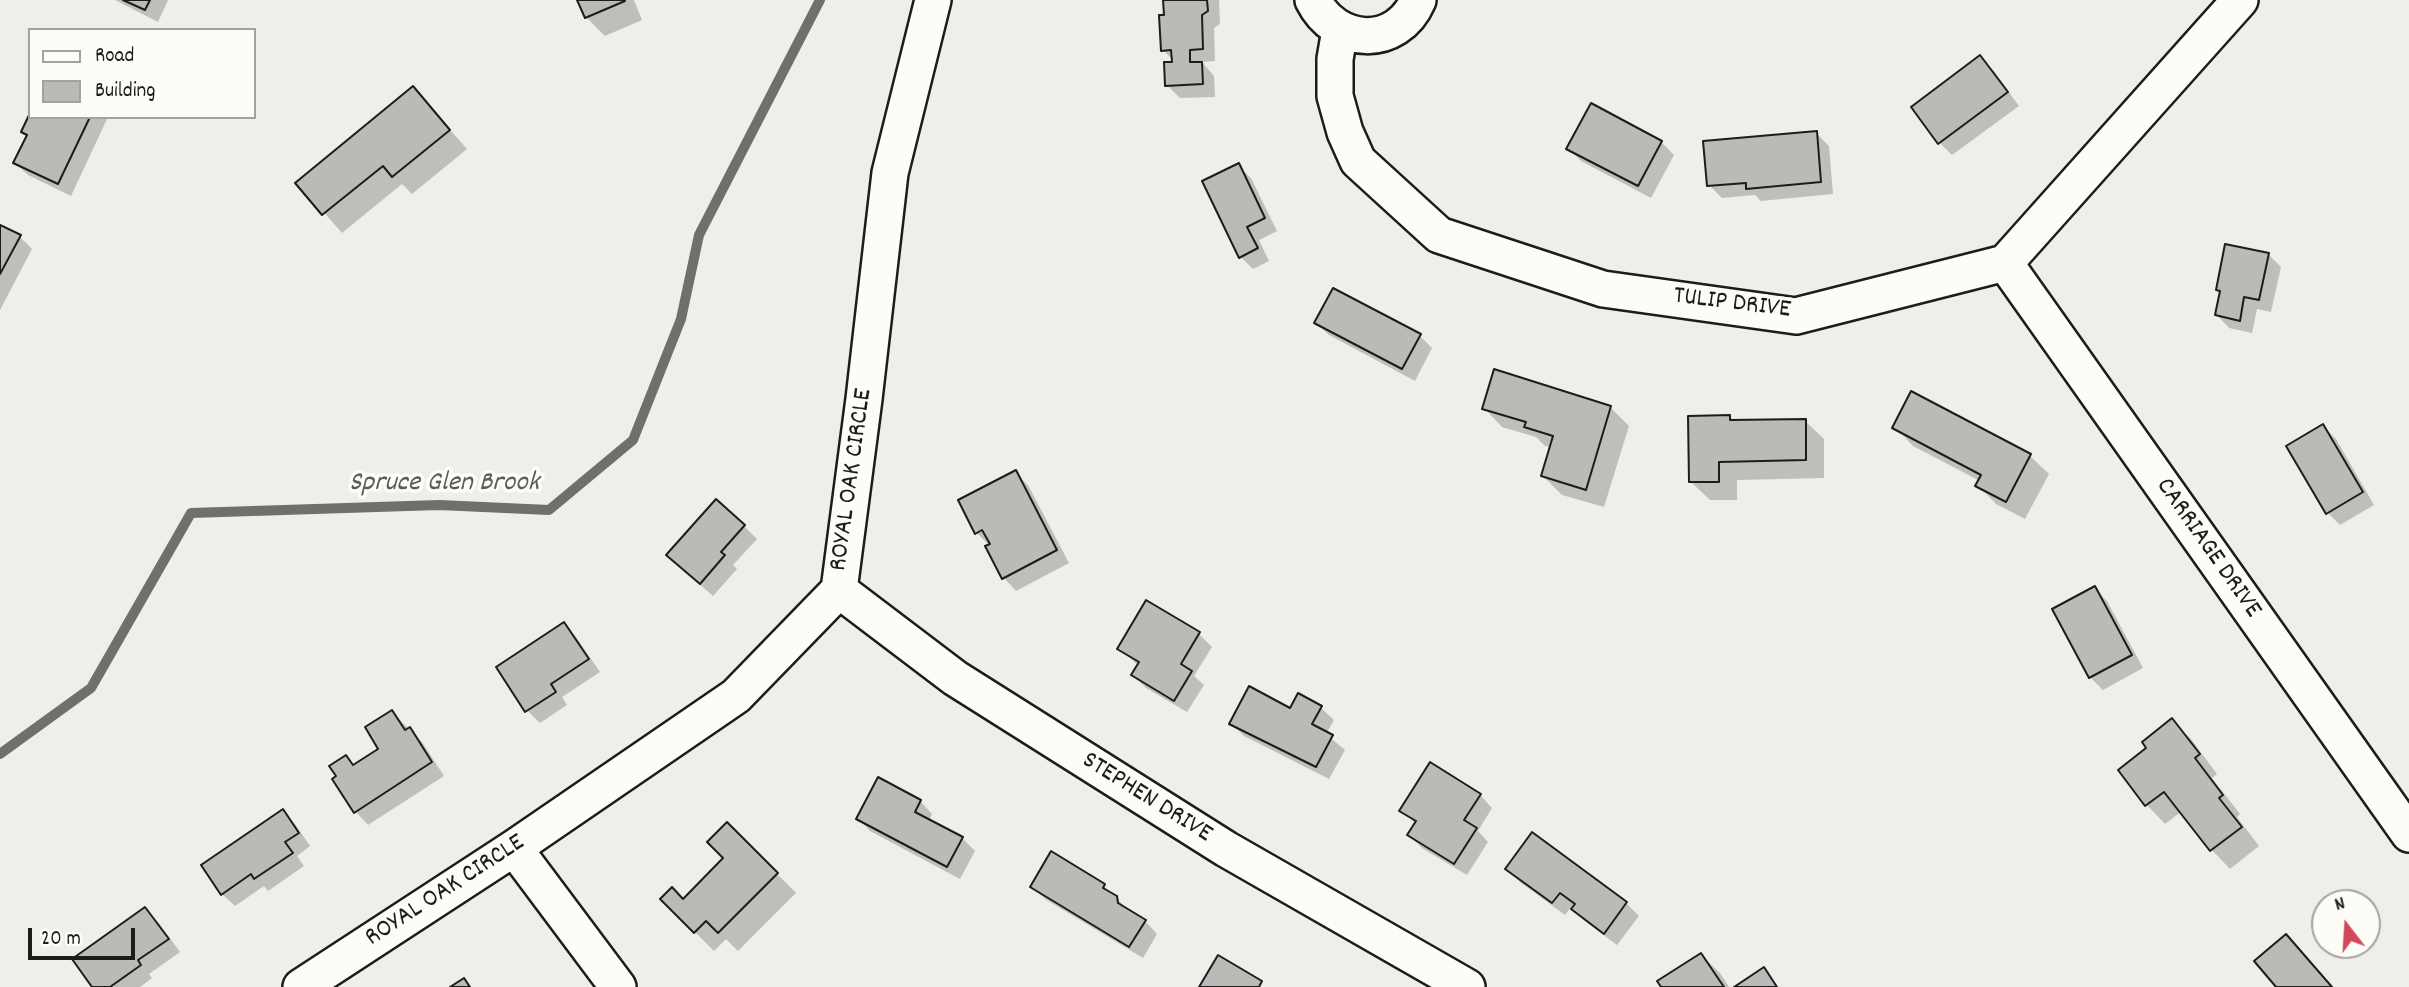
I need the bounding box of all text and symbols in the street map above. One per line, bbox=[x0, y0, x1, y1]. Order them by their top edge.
legend bbox=[28, 28, 256, 119]
text: Road bbox=[95, 42, 134, 72]
text: Building bbox=[95, 77, 155, 107]
street label: TULIP DRIVE bbox=[1672, 282, 1792, 328]
street label: ROYAL OAK CIRCLE bbox=[825, 387, 881, 573]
water label: Spruce Glen Brook bbox=[349, 468, 539, 502]
street label: CARRIAGE DRIVE bbox=[2147, 473, 2267, 625]
street label: STEPHEN DRIVE bbox=[1075, 747, 1217, 851]
street label: ROYAL OAK CIRCLE bbox=[360, 829, 532, 955]
north arrow bbox=[2311, 889, 2381, 959]
text: N bbox=[2332, 891, 2349, 920]
scale bar bbox=[32, 914, 138, 958]
text: 20 m bbox=[41, 925, 81, 955]

